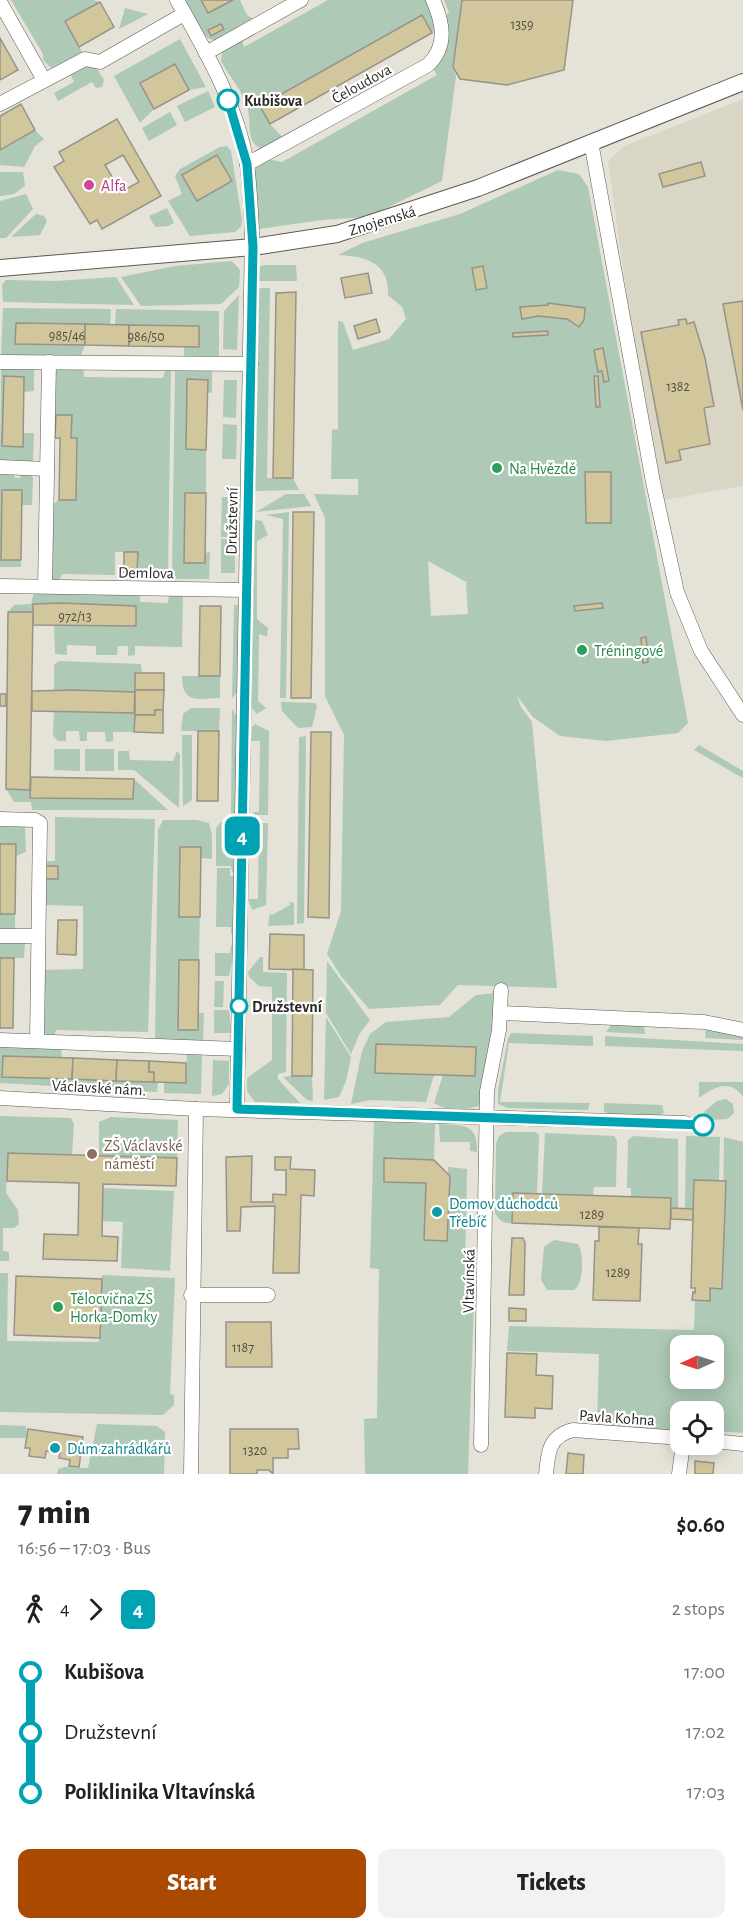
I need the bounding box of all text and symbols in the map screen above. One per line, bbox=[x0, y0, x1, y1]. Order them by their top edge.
house number: 1359 bbox=[510, 18, 534, 32]
street label: Čeloudova bbox=[328, 59, 394, 107]
marker: Kubišova bbox=[217, 89, 239, 111]
place label: Kubišova bbox=[244, 93, 303, 109]
marker: Alfa bbox=[82, 178, 96, 192]
place label: Alfa bbox=[101, 178, 126, 194]
street label: Znojemská bbox=[347, 203, 418, 240]
house number: 985/46 bbox=[49, 329, 85, 343]
house number: 986/50 bbox=[127, 330, 165, 344]
house number: 1382 bbox=[666, 380, 690, 394]
marker: Na Hvězdě bbox=[490, 461, 504, 475]
place label: Na Hvězdě bbox=[509, 461, 576, 477]
street label: Družstevní bbox=[223, 487, 241, 555]
street label: Demlova bbox=[118, 565, 174, 581]
house number: 972/13 bbox=[58, 610, 92, 624]
marker: Tréningové bbox=[575, 643, 589, 657]
place label: Tréningové bbox=[594, 643, 663, 659]
line badge: 4 bbox=[222, 816, 262, 856]
text: 4 bbox=[237, 826, 247, 847]
marker: Družstevní bbox=[230, 997, 248, 1015]
place label: Družstevní bbox=[252, 999, 323, 1015]
street label: Václavské nám. bbox=[51, 1078, 147, 1098]
unlabelled marker bbox=[692, 1114, 714, 1136]
place label: ZŠ Václavské náměstí bbox=[104, 1136, 183, 1172]
marker: ZŠ Václavské náměstí bbox=[85, 1147, 99, 1161]
place label: Domov důchodců Třebíč bbox=[449, 1196, 558, 1230]
marker: Domov důchodců Třebíč bbox=[430, 1205, 444, 1219]
house number: 1289 bbox=[580, 1208, 604, 1222]
street label: Vltavínská bbox=[460, 1249, 478, 1313]
house number: 1289 bbox=[606, 1266, 630, 1280]
place label: Tělocvična ZŠ Horka-Domky bbox=[70, 1289, 157, 1326]
marker: Tělocvična ZŠ Horka-Domky bbox=[51, 1300, 65, 1314]
north arrow bbox=[670, 1335, 724, 1389]
map controls bbox=[670, 1335, 724, 1455]
house number: 1187 bbox=[232, 1341, 254, 1355]
button: locate bbox=[670, 1401, 724, 1455]
street label: Pavla Kohna bbox=[579, 1407, 655, 1429]
marker: Dům zahrádkářů bbox=[48, 1441, 62, 1455]
place label: Dům zahrádkářů bbox=[67, 1441, 171, 1457]
house number: 1320 bbox=[243, 1444, 267, 1458]
text: 7 min bbox=[18, 1497, 91, 1530]
text: $0.60 bbox=[677, 1514, 725, 1536]
text: 16:56 – 17:03 · Bus bbox=[18, 1538, 151, 1558]
icon: walk bbox=[18, 1593, 51, 1626]
icon: forward bbox=[79, 1593, 112, 1626]
text: 4 bbox=[60, 1599, 70, 1619]
text: 4 bbox=[133, 1599, 143, 1620]
text: 2 stops bbox=[672, 1599, 725, 1619]
text: Kubišova bbox=[64, 1661, 144, 1683]
text: 17:00 bbox=[684, 1662, 725, 1682]
text: Družstevní bbox=[64, 1721, 157, 1743]
text: 17:02 bbox=[686, 1722, 725, 1742]
text: Poliklinika Vltavínská bbox=[64, 1781, 255, 1803]
text: 17:03 bbox=[686, 1782, 725, 1802]
button: Start bbox=[18, 1849, 366, 1918]
button: Tickets bbox=[378, 1849, 725, 1918]

